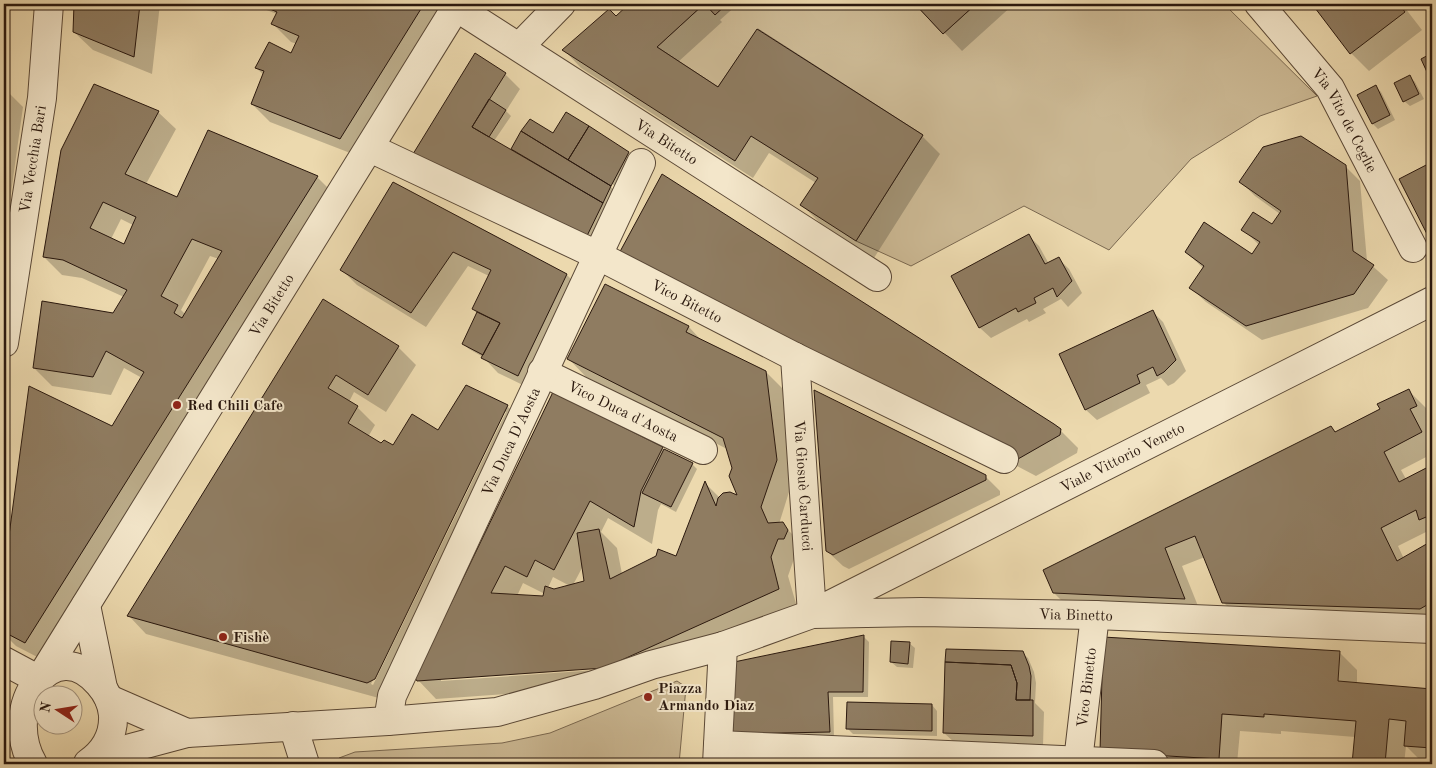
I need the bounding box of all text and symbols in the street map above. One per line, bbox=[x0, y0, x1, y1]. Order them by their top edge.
street label: Via Vito de Ceglie bbox=[1308, 66, 1379, 175]
street label: Via Vecchia Bari bbox=[18, 105, 50, 214]
street label: Via Bitetto bbox=[632, 118, 700, 169]
street label: Via Bitetto bbox=[248, 272, 298, 340]
street label: Vico Bitetto bbox=[648, 278, 724, 327]
street label: Vico Duca d'Aosta bbox=[565, 380, 680, 446]
street label: Via Duca D'Aosta bbox=[480, 385, 544, 499]
marker: Red Chili Cafe bbox=[171, 399, 183, 411]
place label: Red Chili Cafe bbox=[187, 399, 283, 414]
street label: Via Giosuè Carducci bbox=[790, 420, 814, 552]
street label: Viale Vittorio Veneto bbox=[1058, 421, 1187, 496]
street label: Via Binetto bbox=[1039, 608, 1113, 625]
marker: Fishè bbox=[217, 631, 229, 643]
place label: Fishè bbox=[233, 631, 269, 646]
street label: Vico Binetto bbox=[1076, 647, 1100, 729]
place label: Piazza Armando Diaz bbox=[658, 682, 754, 714]
north arrow bbox=[32, 686, 82, 736]
marker: Piazza Armando Diaz bbox=[642, 691, 654, 703]
text: N bbox=[38, 701, 54, 714]

